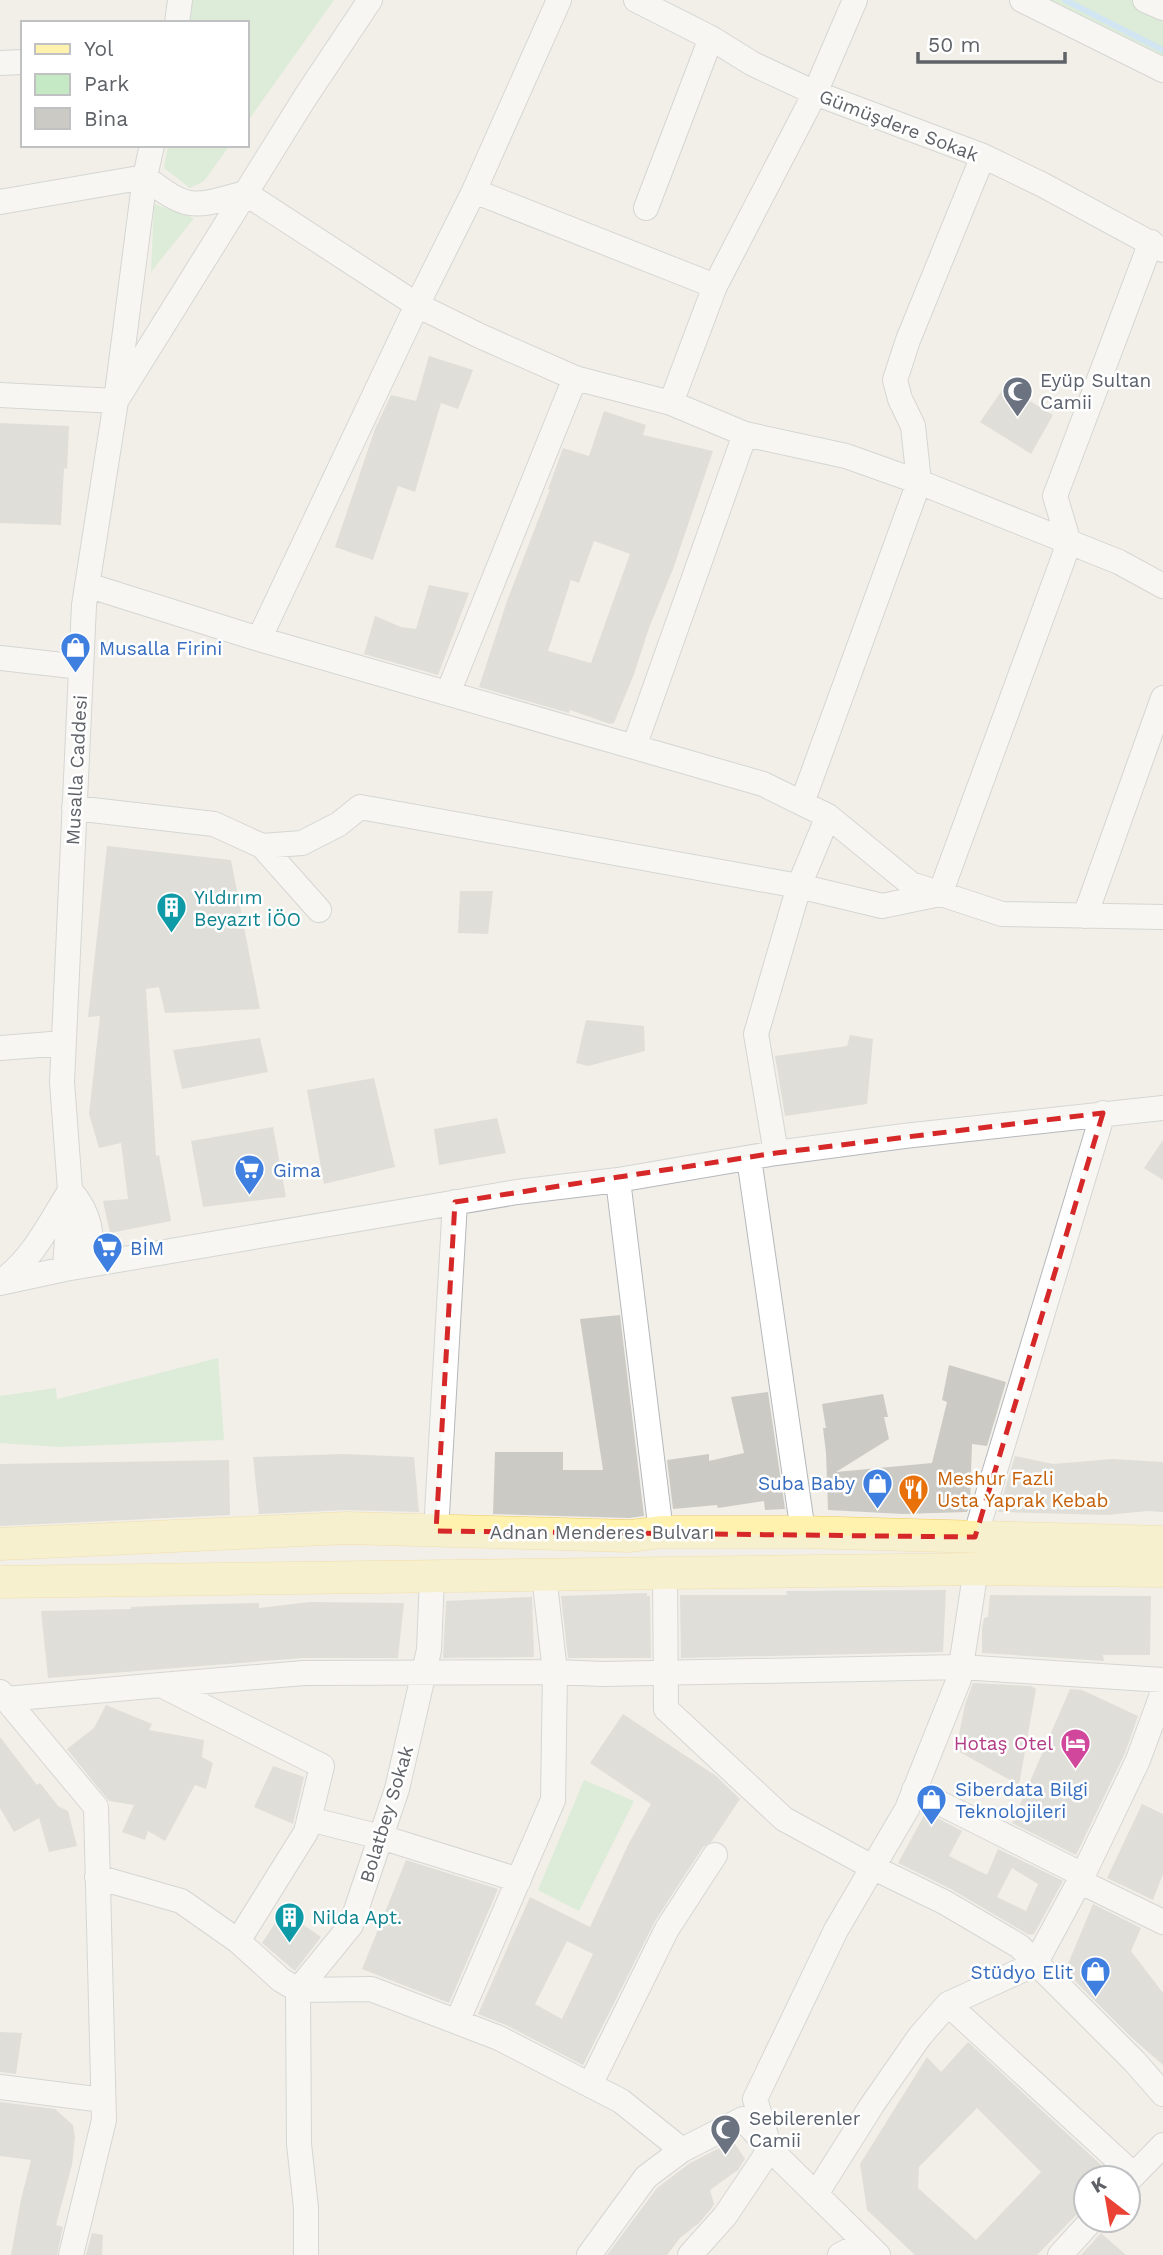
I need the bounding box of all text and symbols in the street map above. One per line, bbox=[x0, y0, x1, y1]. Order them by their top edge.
legend bbox=[21, 21, 248, 147]
scale bar bbox=[918, 21, 1065, 65]
text: 50 m bbox=[928, 32, 980, 57]
text: Yol bbox=[84, 36, 114, 61]
text: Park bbox=[84, 71, 129, 96]
street label: Gümüşdere Sokak bbox=[816, 84, 982, 167]
text: Bina bbox=[84, 106, 128, 131]
place label: Eyüp Sultan Camii bbox=[1040, 369, 1151, 414]
mosque icon: Eyüp Sultan Camii bbox=[1000, 374, 1034, 418]
shop icon: Musalla Firini bbox=[59, 631, 93, 675]
place label: Musalla Firini bbox=[99, 637, 222, 660]
street label: Musalla Caddesi bbox=[61, 694, 92, 846]
place label: Yıldırım Beyazıt İÖO bbox=[194, 886, 301, 931]
building icon: Yıldırım Beyazıt İÖO bbox=[154, 891, 188, 935]
supermarket icon: Gima bbox=[233, 1153, 267, 1197]
place label: Gima bbox=[273, 1159, 321, 1182]
supermarket icon: BİM bbox=[90, 1231, 124, 1275]
place label: BİM bbox=[130, 1237, 164, 1260]
shop icon: Suba Baby bbox=[861, 1466, 895, 1510]
place label: Meshur Fazli Usta Yaprak Kebab bbox=[937, 1467, 1108, 1512]
place label: Suba Baby bbox=[758, 1472, 855, 1495]
restaurant icon: Meshur Fazli Usta Yaprak Kebab bbox=[897, 1472, 931, 1516]
street label: Adnan Menderes Bulvarı bbox=[490, 1521, 714, 1544]
hotel icon: Hotaş Otel bbox=[1059, 1726, 1093, 1770]
place label: Hotaş Otel bbox=[954, 1732, 1053, 1755]
street label: Bolatbey Sokak bbox=[355, 1743, 418, 1885]
place label: Siberdata Bilgi Teknolojileri bbox=[955, 1778, 1088, 1823]
shop icon: Siberdata Bilgi Teknolojileri bbox=[915, 1783, 949, 1827]
building icon: Nilda Apt. bbox=[272, 1900, 306, 1944]
place label: Nilda Apt. bbox=[312, 1906, 402, 1929]
shop icon: Stüdyo Elit bbox=[1079, 1955, 1113, 1999]
place label: Stüdyo Elit bbox=[971, 1961, 1073, 1984]
place label: Sebilerenler Camii bbox=[749, 2107, 861, 2152]
mosque icon: Sebilerenler Camii bbox=[709, 2112, 743, 2156]
north arrow bbox=[1072, 2164, 1142, 2234]
text: K bbox=[1087, 2172, 1110, 2198]

